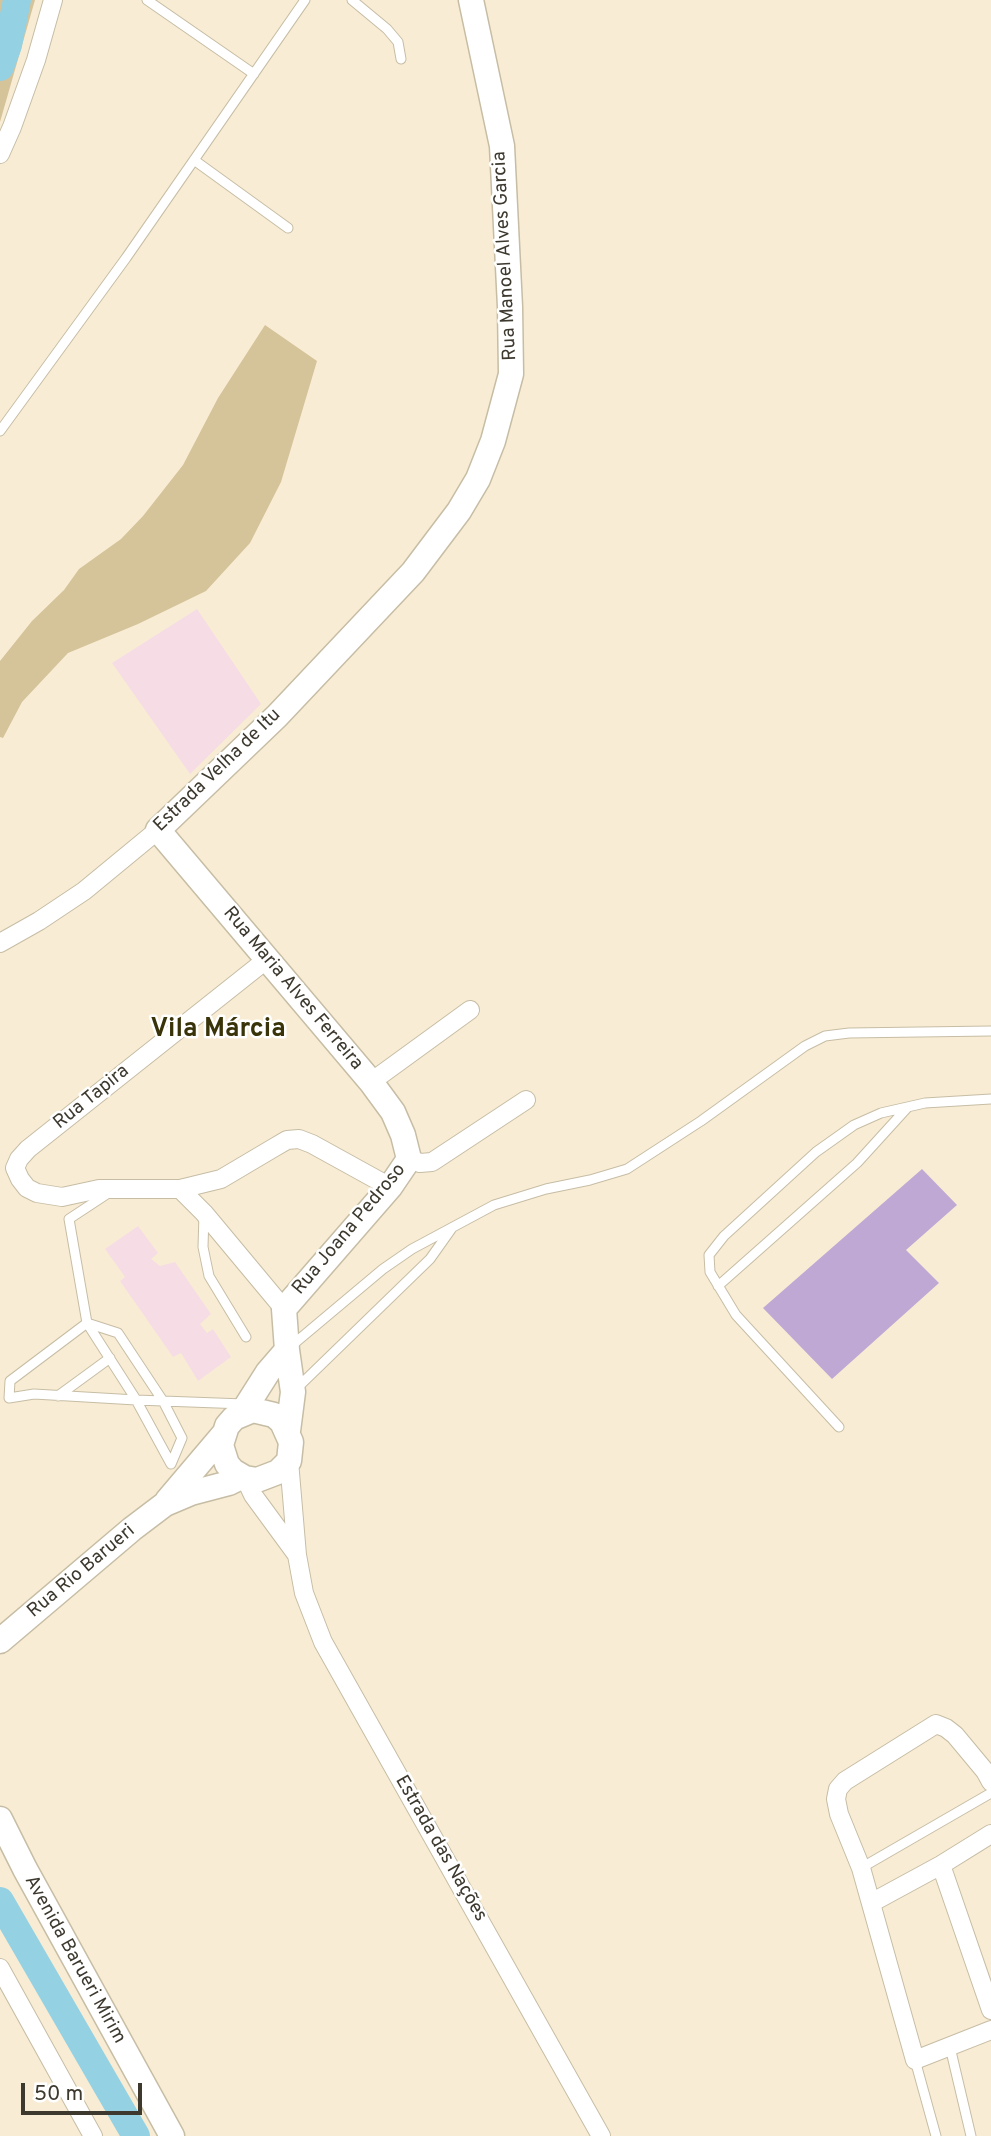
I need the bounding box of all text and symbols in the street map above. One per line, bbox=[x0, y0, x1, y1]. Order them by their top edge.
street label: Rua Manoel Alves Garcia bbox=[489, 151, 523, 361]
street label: Estrada Velha de Itu bbox=[150, 705, 286, 837]
street label: Rua Maria Alves Ferreira bbox=[217, 903, 367, 1075]
district label: Vila Márcia bbox=[150, 1015, 286, 1047]
street label: Rua Tapira bbox=[50, 1061, 134, 1135]
street label: Rua Joana Pedroso bbox=[288, 1160, 412, 1300]
street label: Rua Rio Barueri bbox=[24, 1520, 140, 1624]
street label: Estrada das Nações bbox=[389, 1772, 491, 1926]
street label: Avenida Barueri Mirim bbox=[18, 1872, 130, 2048]
scale bar bbox=[24, 2070, 145, 2114]
text: 50 m bbox=[34, 2081, 83, 2108]

